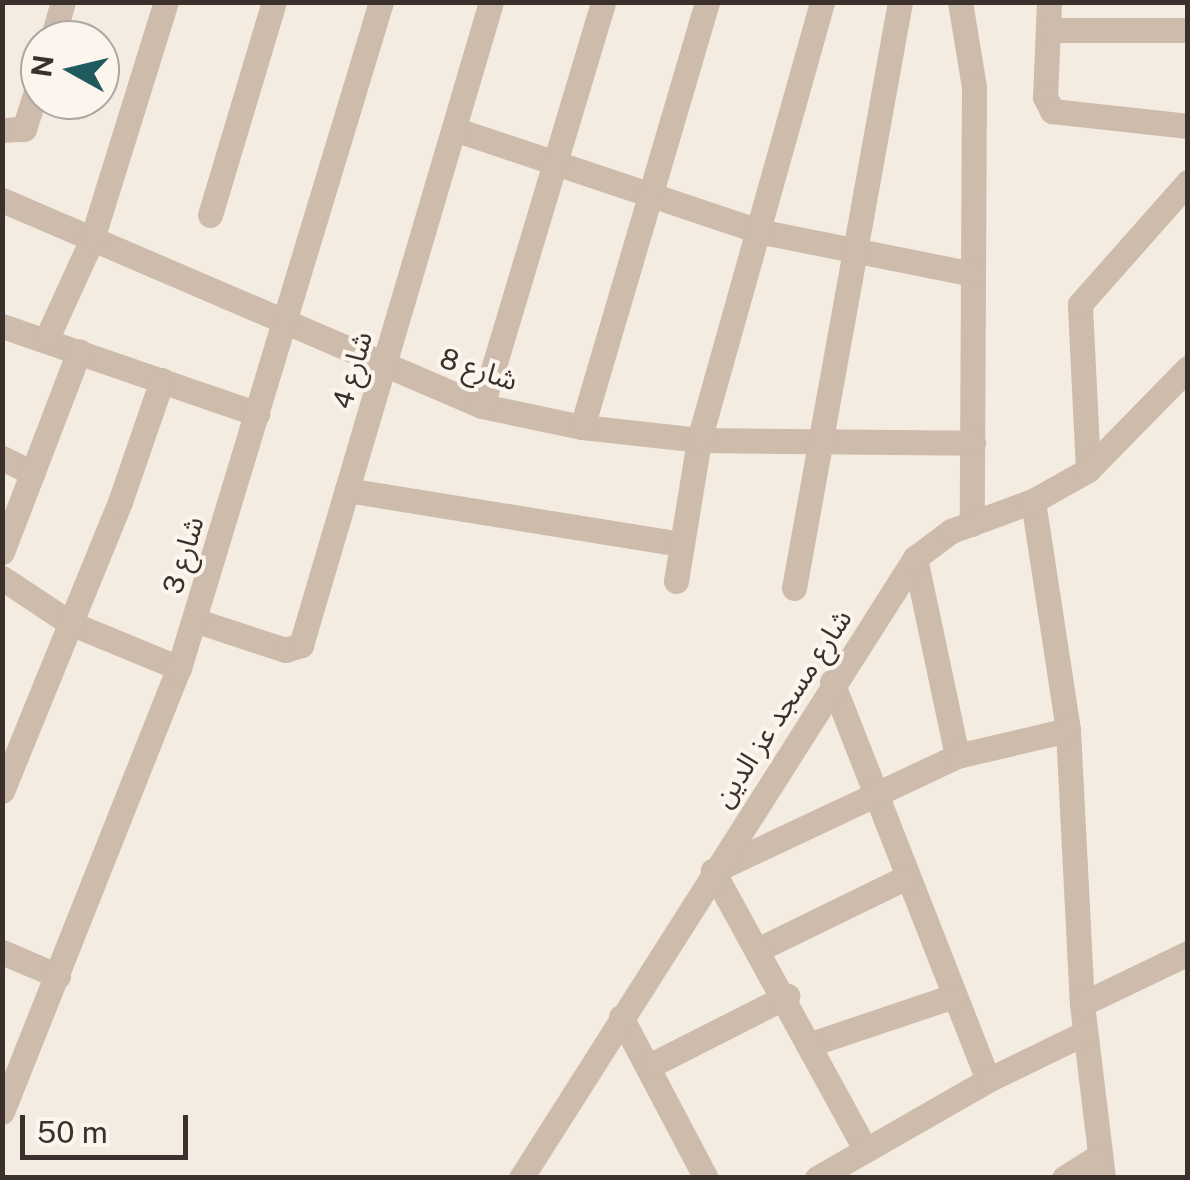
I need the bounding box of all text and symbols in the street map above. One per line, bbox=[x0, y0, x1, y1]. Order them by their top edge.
north arrow bbox=[20, 20, 120, 120]
text: N bbox=[24, 53, 60, 79]
street label: شارع 4 bbox=[325, 327, 379, 413]
street label: شارع 8 bbox=[436, 341, 522, 397]
street label: شارع 3 bbox=[155, 512, 211, 598]
street label: شارع مسجد عز الدين bbox=[706, 603, 858, 813]
scale bar bbox=[25, 1095, 192, 1157]
text: 50 m bbox=[37, 1114, 108, 1150]

